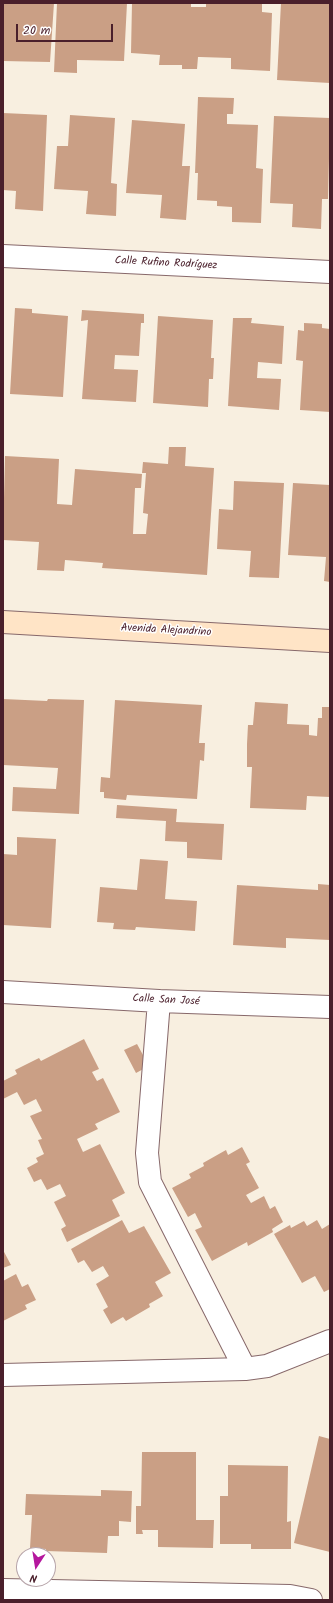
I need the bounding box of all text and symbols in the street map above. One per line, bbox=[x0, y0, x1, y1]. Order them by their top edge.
scale bar bbox=[18, 16, 115, 42]
text: 20 m bbox=[23, 21, 50, 40]
street label: Calle Rufino Rodríguez bbox=[114, 255, 218, 273]
street label: Avenida Alejandrino bbox=[120, 622, 212, 640]
street label: Calle San José bbox=[132, 993, 200, 1009]
north arrow bbox=[16, 1547, 56, 1587]
text: N bbox=[28, 1568, 39, 1587]

